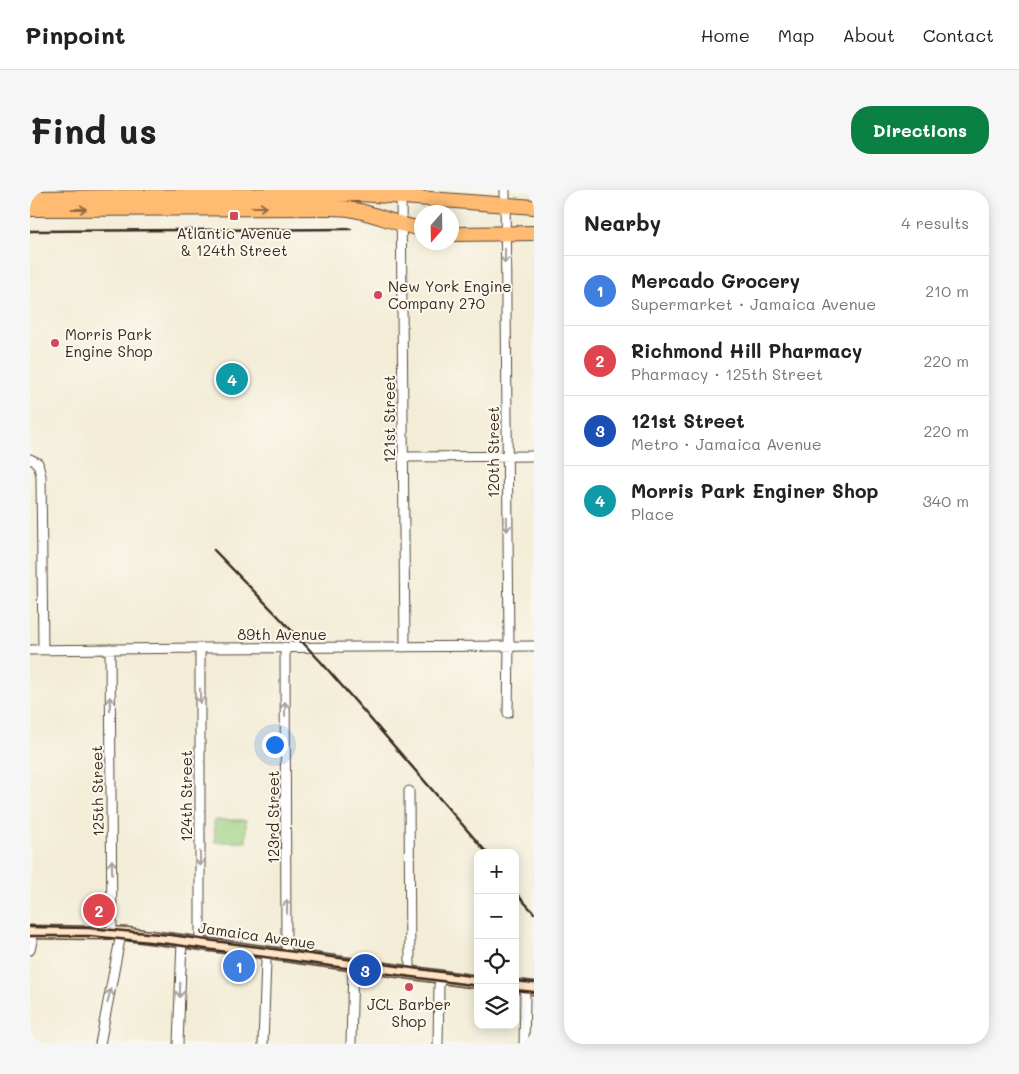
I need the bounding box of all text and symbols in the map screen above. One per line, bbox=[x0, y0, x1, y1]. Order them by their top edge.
text: Pinpoint bbox=[25, 19, 126, 50]
text: Home bbox=[701, 23, 750, 47]
text: Map bbox=[778, 23, 814, 47]
text: About bbox=[842, 23, 895, 47]
text: Contact bbox=[923, 23, 994, 47]
button: Directions bbox=[851, 106, 989, 154]
text: Find us bbox=[30, 107, 157, 153]
one-way arrow bbox=[250, 203, 266, 212]
one-way arrow bbox=[70, 204, 86, 214]
north arrow bbox=[414, 205, 459, 250]
text: Nearby bbox=[584, 209, 661, 236]
marker: Atlantic Avenue & 124th Street bbox=[228, 210, 240, 222]
text: 4 results bbox=[901, 212, 969, 233]
place label: Atlantic Avenue & 124th Street bbox=[176, 223, 292, 260]
one-way arrow bbox=[500, 248, 510, 264]
text: Mercado Grocery bbox=[631, 268, 800, 293]
place label: New York Engine Company 270 bbox=[388, 276, 512, 313]
text: 1 bbox=[596, 280, 604, 301]
text: 210 m bbox=[925, 280, 969, 301]
marker: New York Engine Company 270 bbox=[372, 289, 384, 301]
text: Supermarket · Jamaica Avenue bbox=[631, 293, 876, 314]
place label: Morris Park Engine Shop bbox=[65, 324, 153, 361]
marker: Morris Park Engine Shop bbox=[49, 337, 61, 349]
text: Richmond Hill Pharmacy bbox=[631, 338, 862, 363]
text: 2 bbox=[596, 350, 604, 371]
text: 220 m bbox=[923, 350, 969, 371]
pin: 4 bbox=[216, 360, 248, 398]
text: Pharmacy · 125th Street bbox=[631, 363, 823, 384]
street label: 121st Street bbox=[379, 375, 399, 463]
street label: 120th Street bbox=[483, 406, 503, 498]
text: 121st Street bbox=[631, 408, 745, 433]
text: 3 bbox=[595, 420, 605, 441]
text: 220 m bbox=[923, 420, 969, 441]
text: Metro · Jamaica Avenue bbox=[631, 433, 822, 454]
text: Morris Park Enginer Shop bbox=[631, 478, 878, 503]
text: 4 bbox=[595, 490, 605, 511]
text: 340 m bbox=[922, 490, 969, 511]
text: Place bbox=[631, 503, 674, 524]
one-way arrow bbox=[502, 515, 512, 531]
street label: 89th Avenue bbox=[237, 624, 327, 644]
one-way arrow bbox=[195, 688, 205, 704]
one-way arrow bbox=[105, 696, 115, 712]
one-way arrow bbox=[280, 702, 290, 718]
your location bbox=[262, 732, 288, 758]
street label: 125th Street bbox=[86, 745, 108, 837]
street label: 124th Street bbox=[176, 750, 196, 842]
street label: 123rd Street bbox=[263, 770, 283, 864]
map controls bbox=[474, 849, 519, 1029]
button: + bbox=[474, 849, 519, 894]
one-way arrow bbox=[195, 850, 205, 867]
one-way arrow bbox=[107, 859, 116, 875]
pin: 2 bbox=[83, 891, 115, 929]
button: − bbox=[474, 894, 519, 939]
one-way arrow bbox=[282, 899, 292, 916]
street label: Jamaica Avenue bbox=[197, 917, 317, 953]
button: locate bbox=[474, 939, 519, 984]
pin: 1 bbox=[223, 947, 255, 985]
pin: 3 bbox=[349, 951, 381, 989]
marker: JCL Barber Shop bbox=[403, 981, 415, 993]
one-way arrow bbox=[176, 982, 185, 998]
button: layers bbox=[474, 984, 519, 1029]
one-way arrow bbox=[105, 989, 115, 1005]
place label: JCL Barber Shop bbox=[367, 994, 451, 1031]

